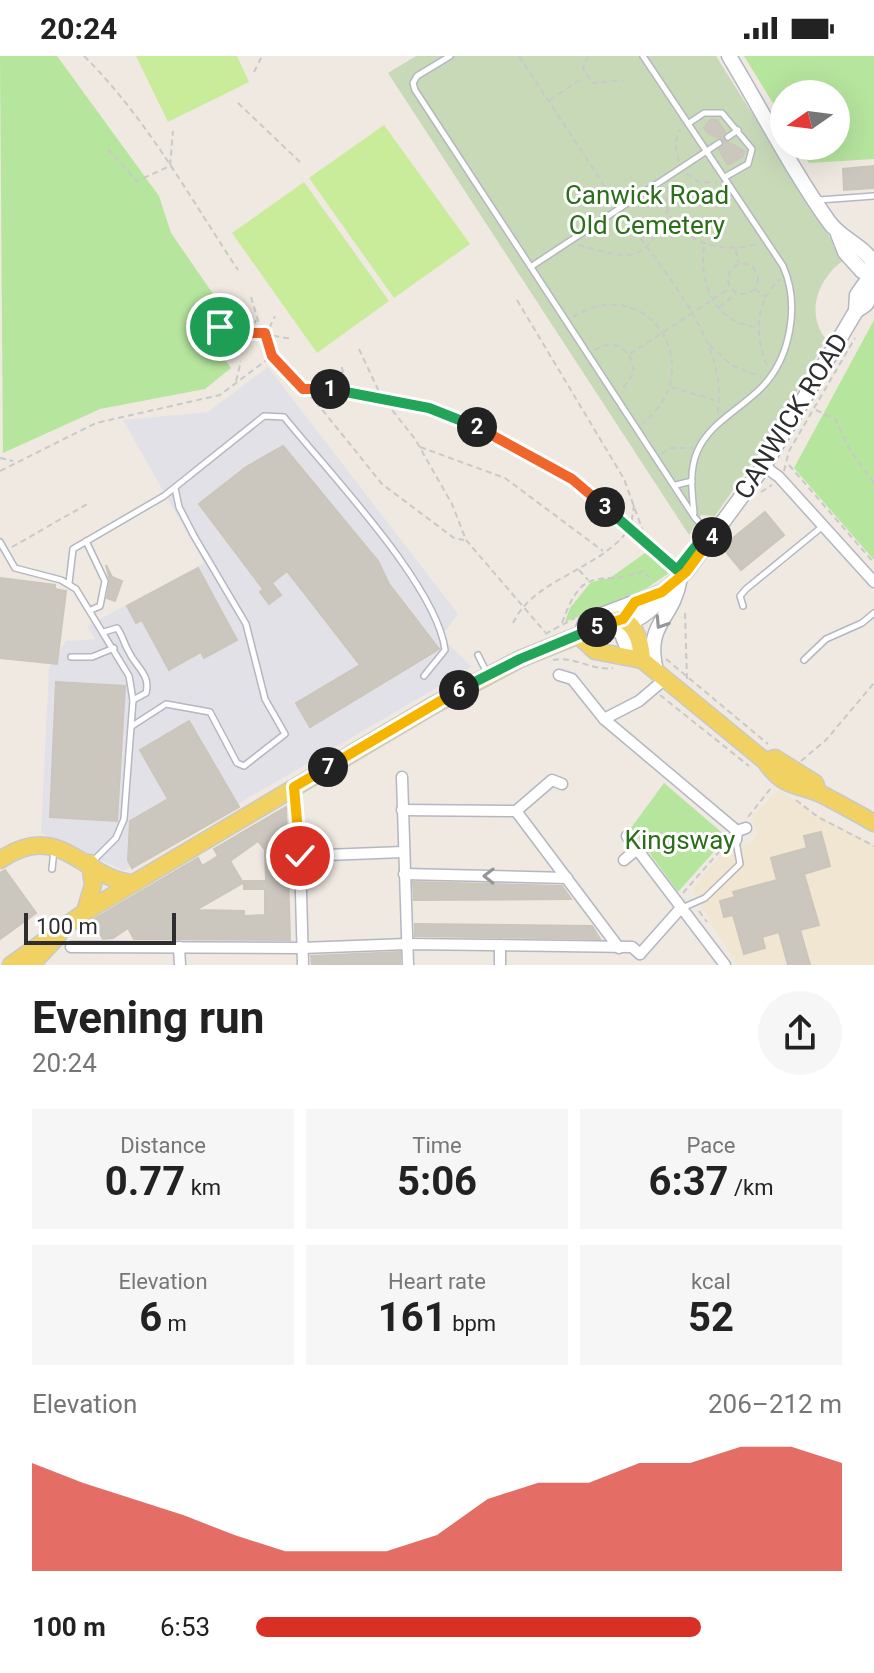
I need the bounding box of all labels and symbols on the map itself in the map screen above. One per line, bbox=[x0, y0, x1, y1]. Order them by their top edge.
north arrow bbox=[770, 80, 850, 160]
park label: Canwick Road Old Cemetery bbox=[565, 180, 729, 240]
pin bbox=[186, 293, 254, 361]
street label: CANWICK ROAD bbox=[728, 328, 854, 504]
pin: 1 bbox=[310, 369, 350, 409]
pin: 2 bbox=[457, 407, 497, 447]
pin: 3 bbox=[585, 487, 625, 527]
pin: 4 bbox=[692, 517, 732, 557]
pin: 5 bbox=[577, 607, 617, 647]
one-way arrow bbox=[655, 615, 670, 629]
pin: 6 bbox=[439, 670, 479, 710]
pin: 7 bbox=[308, 747, 348, 787]
pin bbox=[266, 822, 334, 890]
park label: Kingsway bbox=[625, 825, 735, 855]
one-way arrow bbox=[482, 868, 495, 885]
scale bar bbox=[24, 909, 176, 945]

